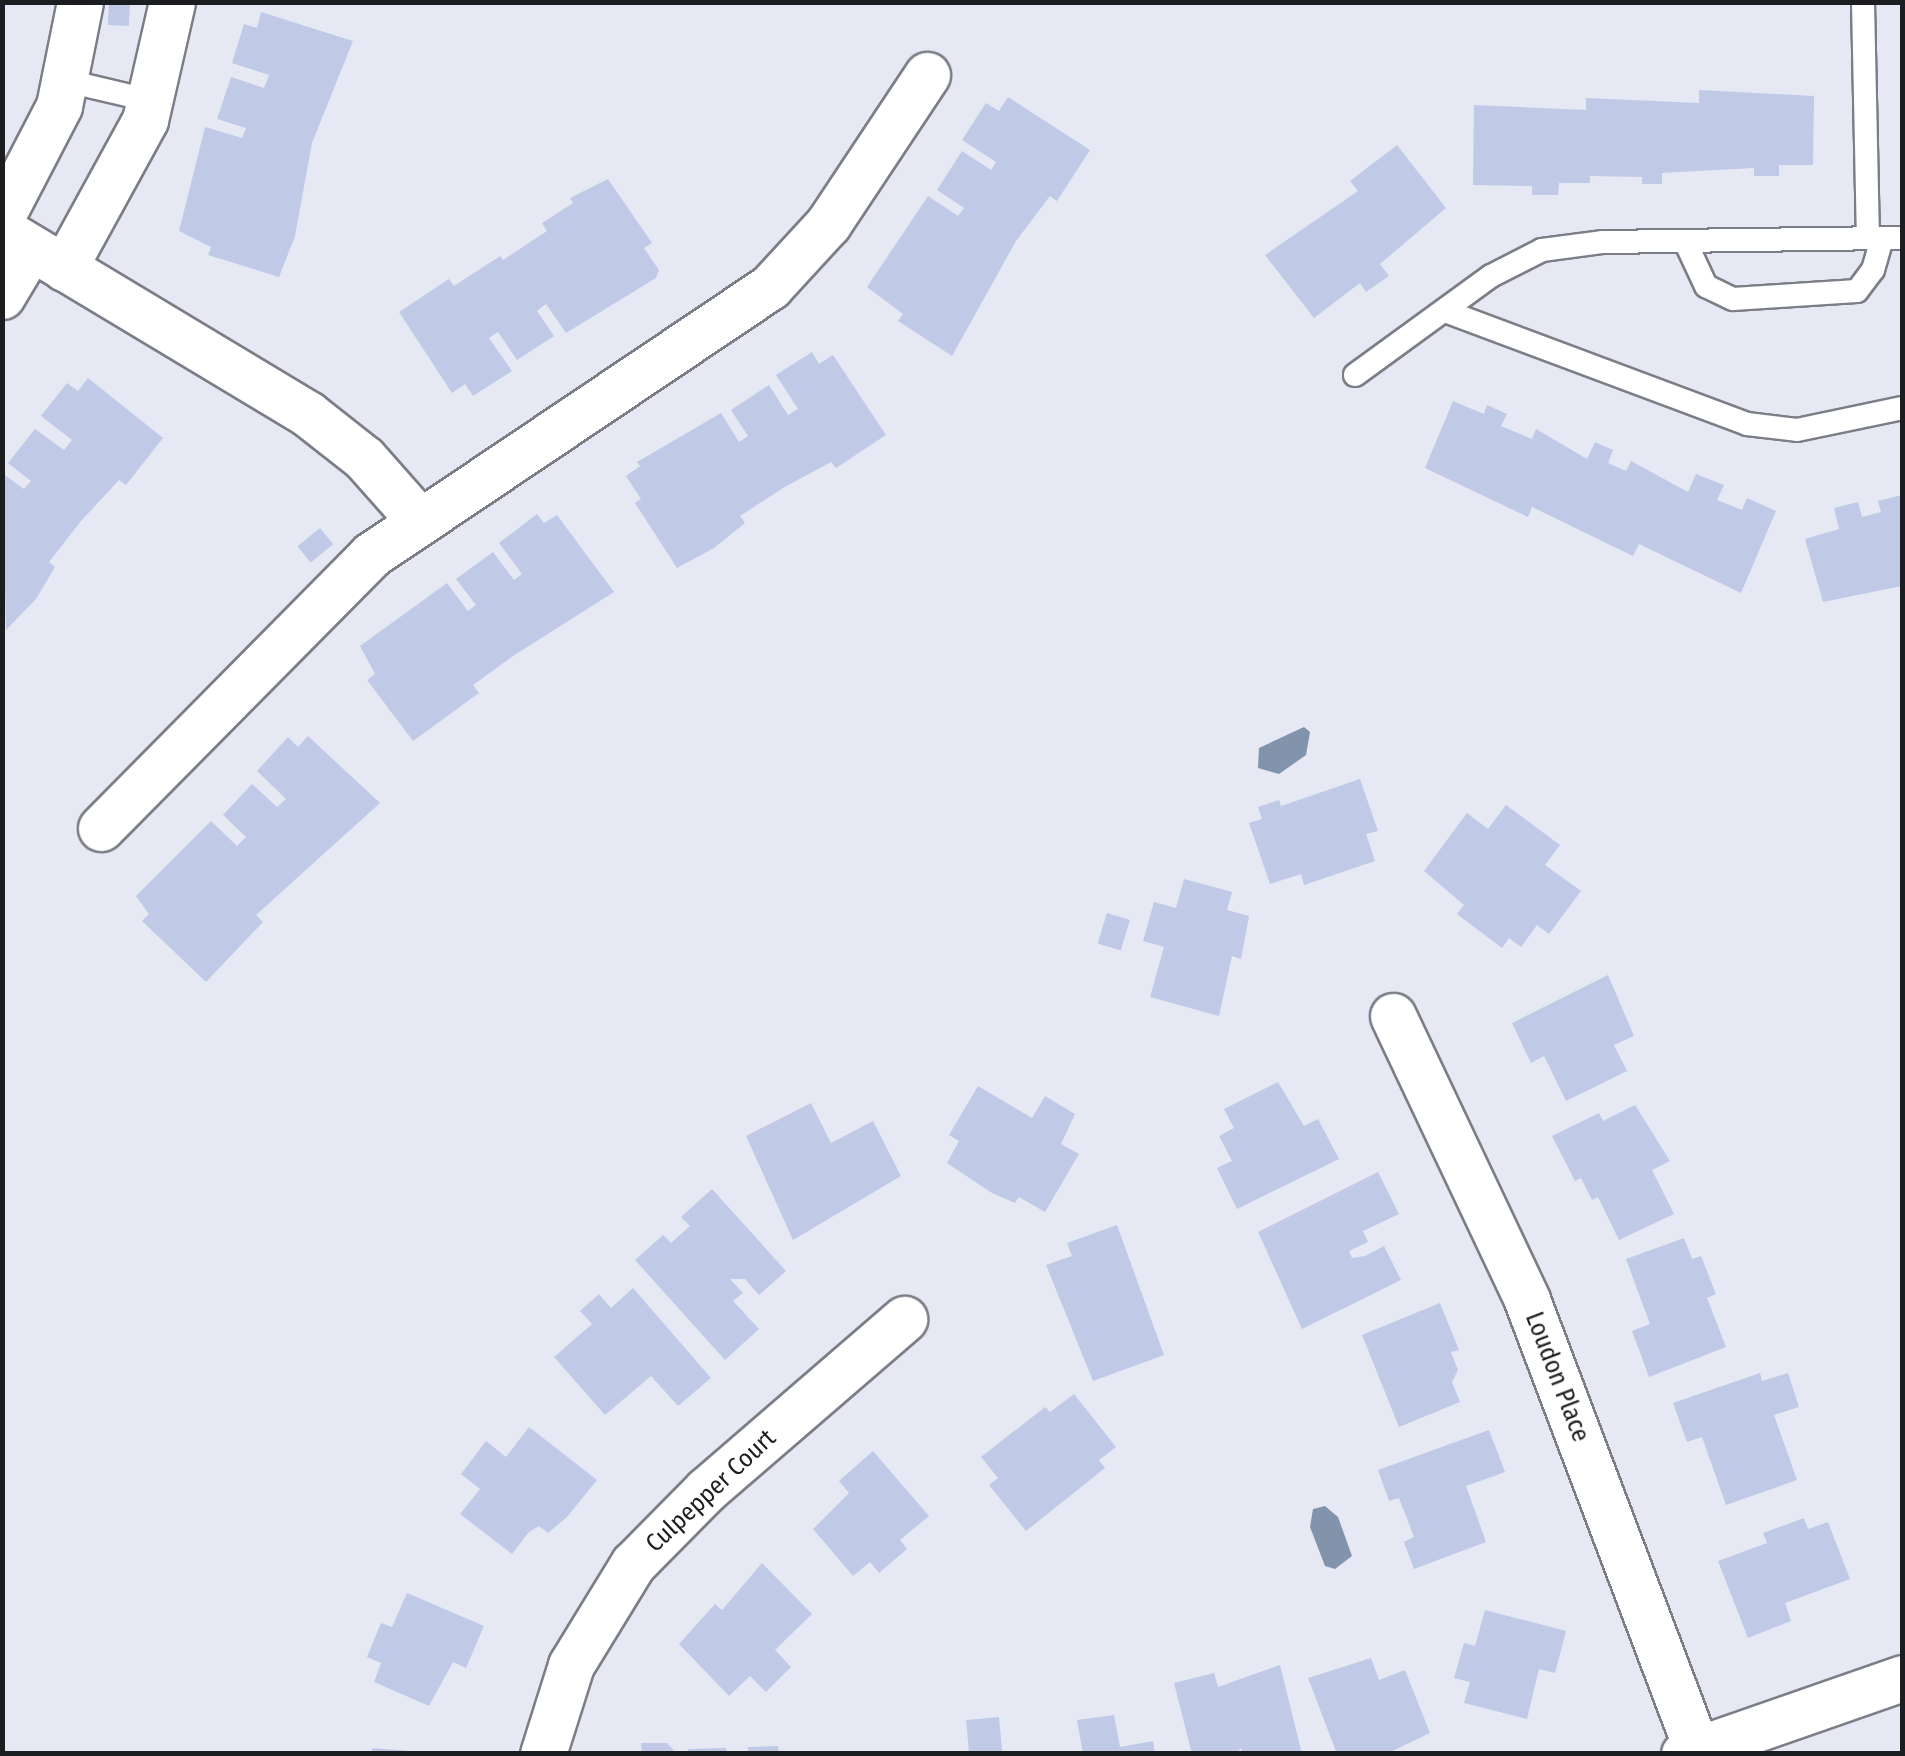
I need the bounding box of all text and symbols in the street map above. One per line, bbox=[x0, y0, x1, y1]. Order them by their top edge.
street label: Loudon Place bbox=[1519, 1308, 1595, 1446]
street label: Culpepper Court bbox=[640, 1423, 782, 1559]

